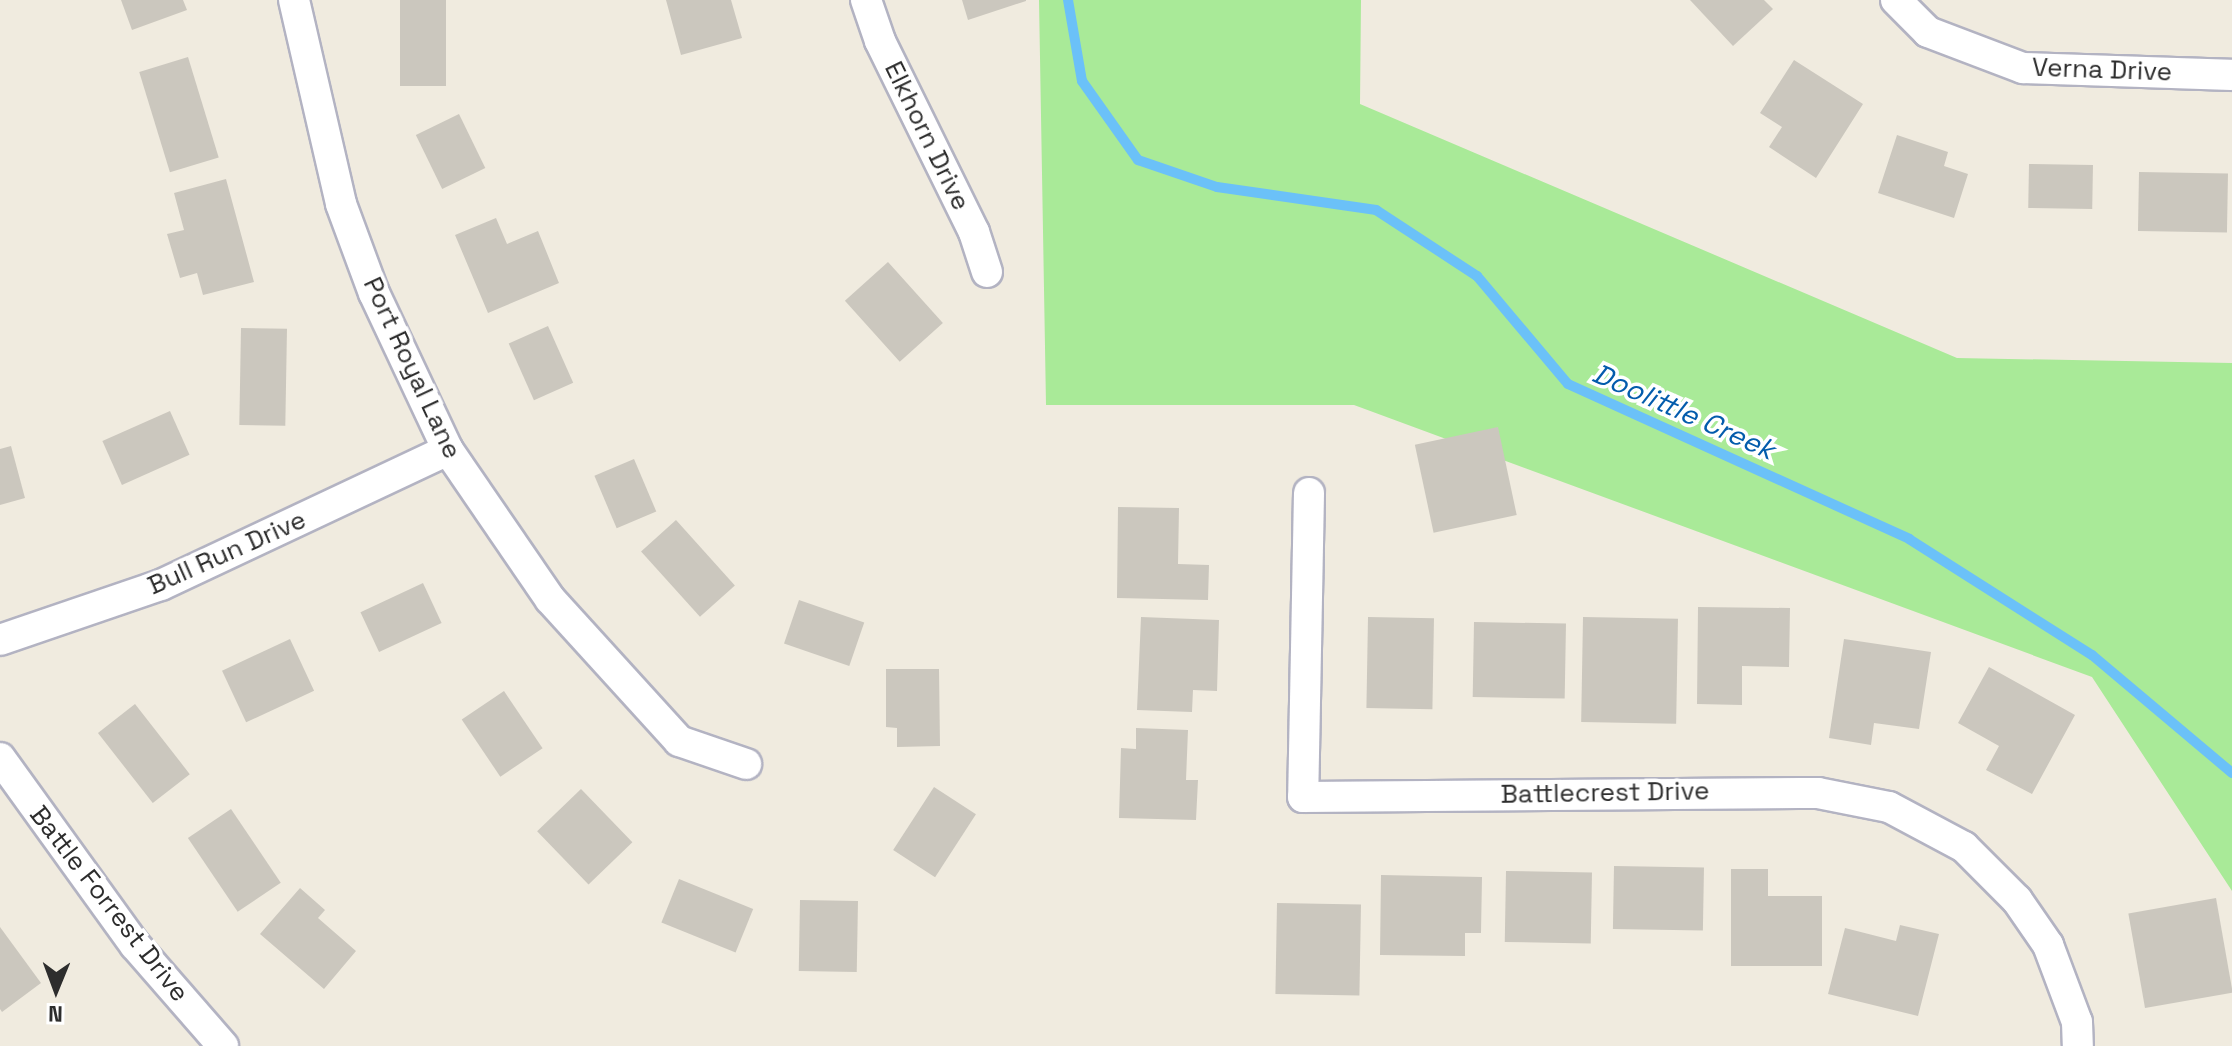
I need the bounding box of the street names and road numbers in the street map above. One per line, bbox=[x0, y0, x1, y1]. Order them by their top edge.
street label: Verna Drive bbox=[2031, 52, 2173, 88]
street label: Elkhorn Drive bbox=[878, 56, 976, 216]
street label: Port Royal Lane bbox=[356, 272, 468, 464]
street label: Bull Run Drive bbox=[143, 504, 311, 602]
street label: Battlecrest Drive bbox=[1500, 776, 1710, 810]
street label: Battle Forrest Drive bbox=[23, 800, 195, 1008]

